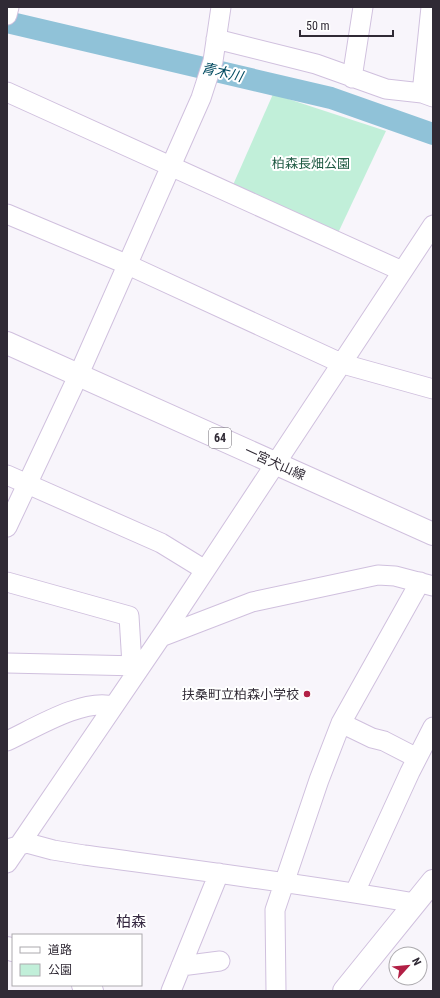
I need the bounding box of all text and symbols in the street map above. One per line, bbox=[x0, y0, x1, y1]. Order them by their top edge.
scale bar bbox=[300, 12, 393, 38]
text: 50 m bbox=[306, 19, 330, 33]
water label: 青木川 bbox=[200, 59, 246, 85]
park label: 柏森長畑公園 bbox=[272, 156, 350, 171]
road number: 64 bbox=[209, 428, 231, 448]
street label: 一宮犬山線 bbox=[242, 443, 308, 483]
place label: 扶桑町立柏森小学校 bbox=[182, 687, 299, 702]
marker: 扶桑町立柏森小学校 bbox=[302, 689, 312, 699]
district label: 柏森 bbox=[116, 913, 146, 931]
legend bbox=[12, 934, 142, 986]
text: 道路 bbox=[48, 943, 72, 957]
north arrow bbox=[388, 946, 428, 986]
text: N bbox=[409, 956, 424, 968]
text: 公園 bbox=[48, 963, 72, 977]

